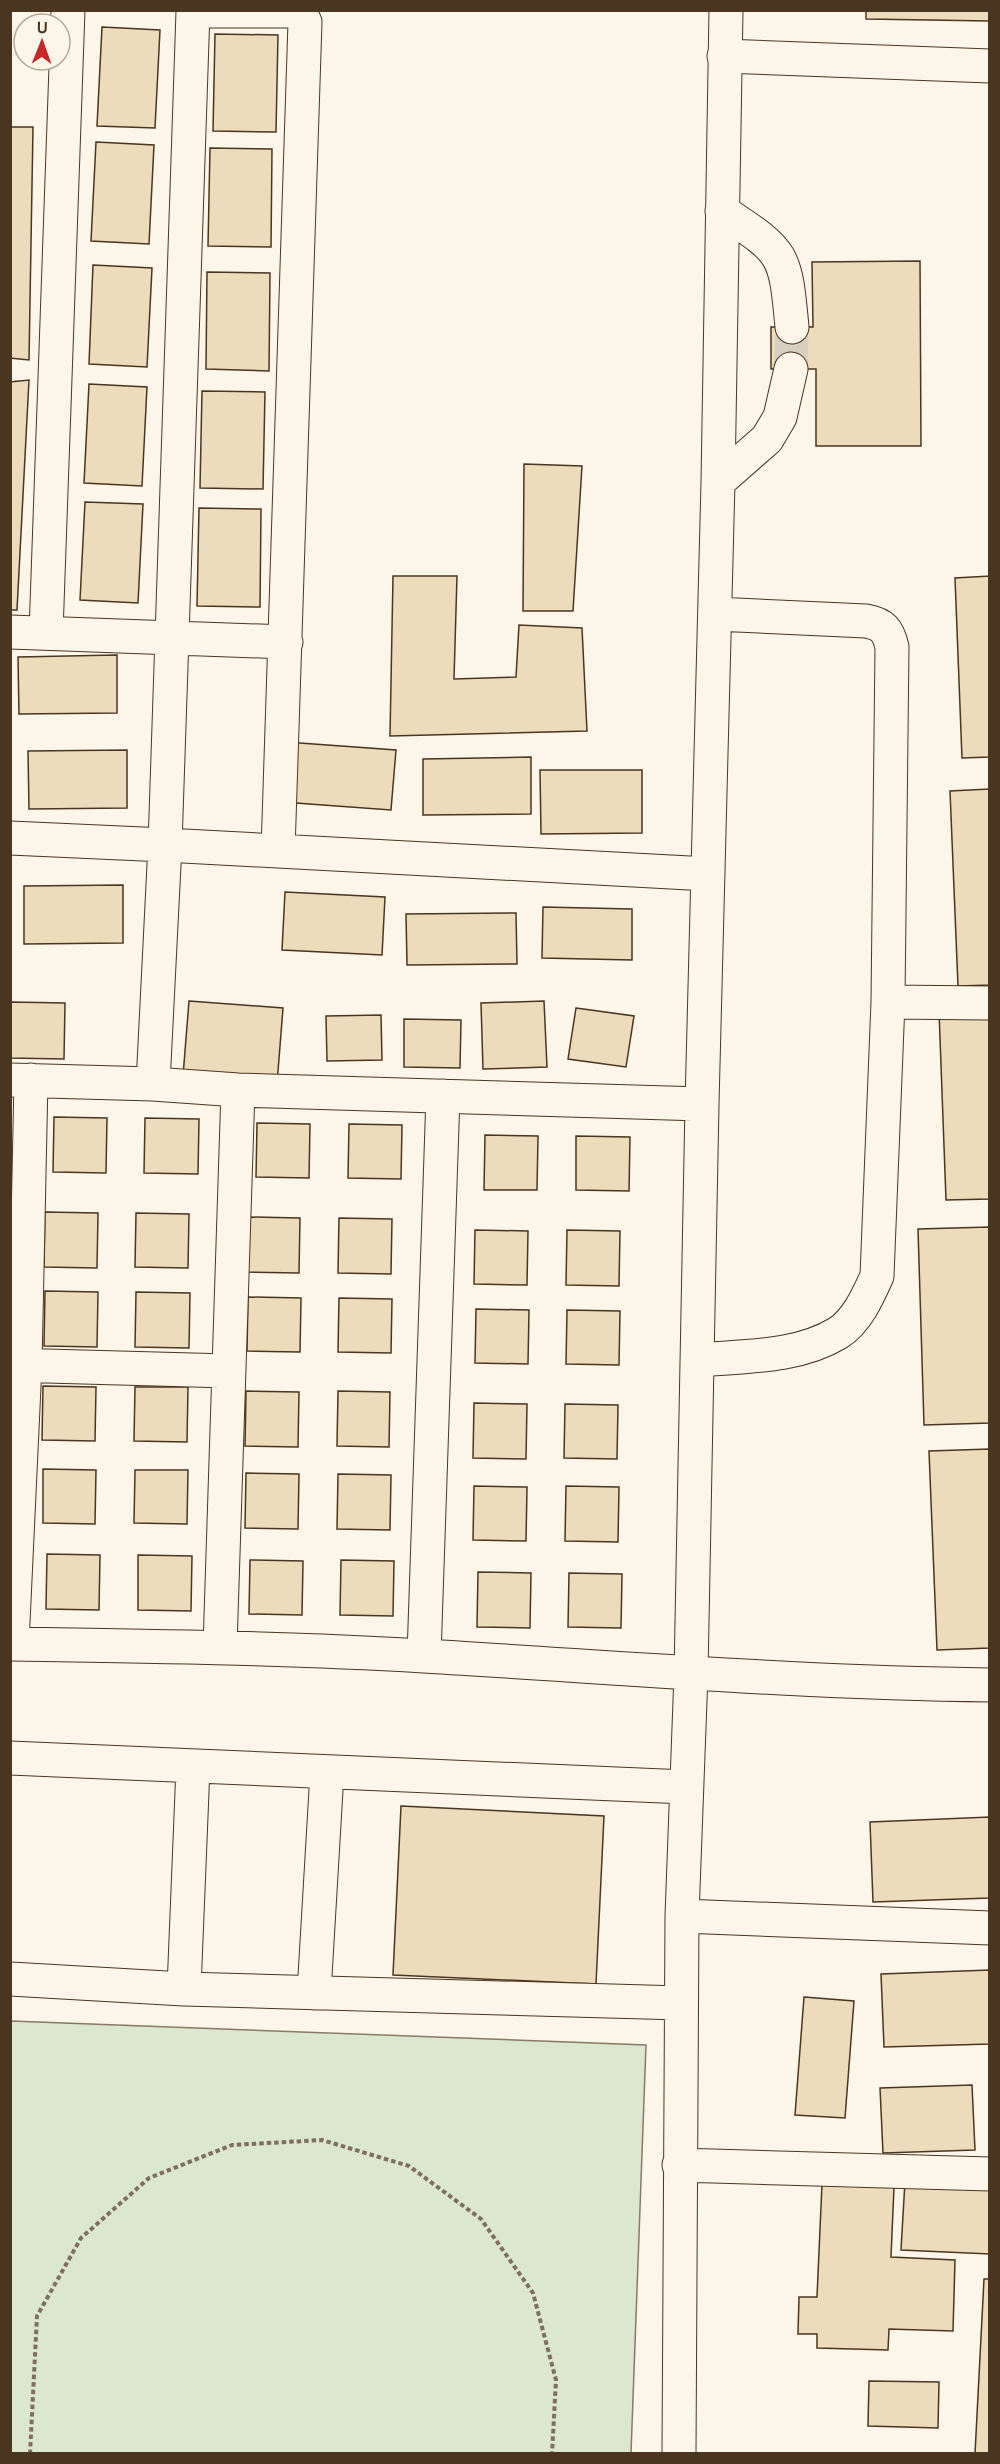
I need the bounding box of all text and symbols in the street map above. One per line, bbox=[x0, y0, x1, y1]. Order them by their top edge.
north arrow bbox=[12, 12, 72, 72]
text: U bbox=[36, 19, 48, 39]

